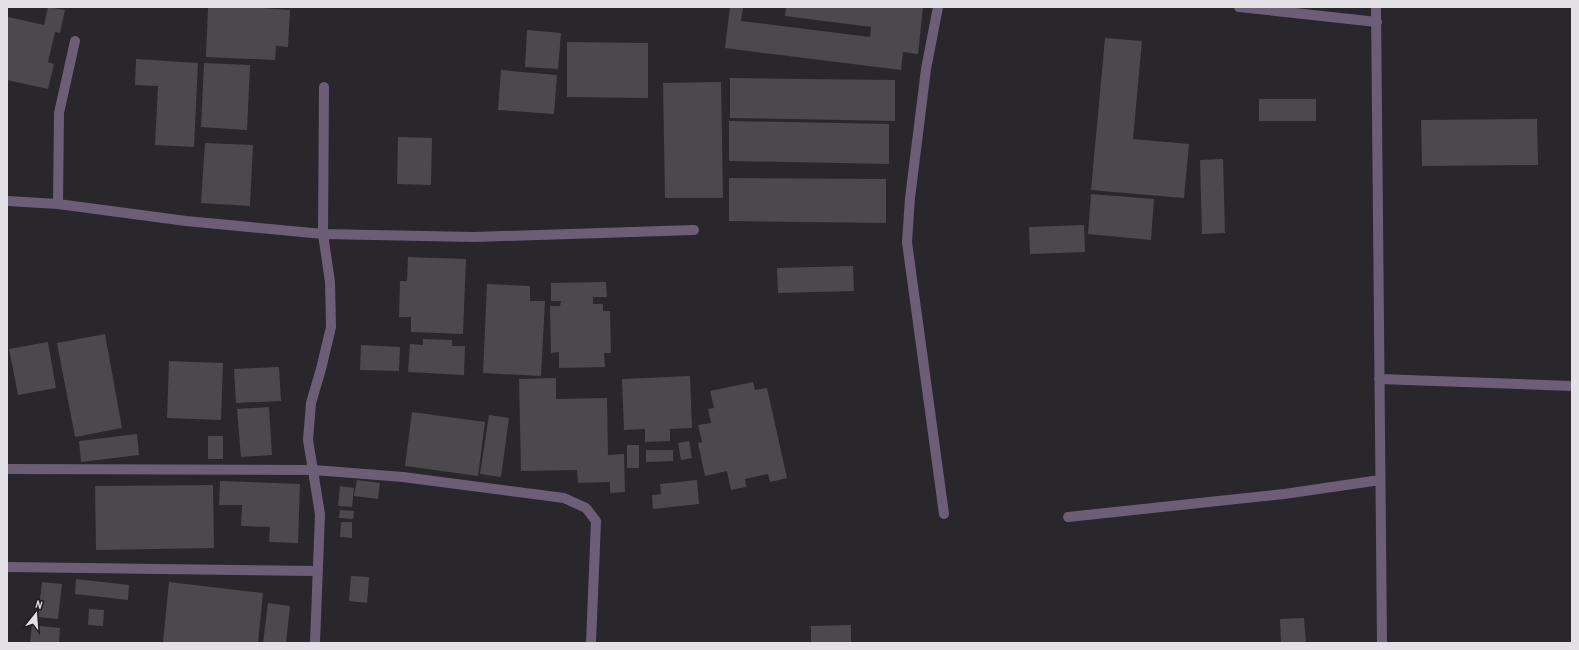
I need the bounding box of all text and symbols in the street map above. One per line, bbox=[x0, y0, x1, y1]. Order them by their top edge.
north arrow bbox=[16, 594, 56, 634]
text: N bbox=[34, 597, 44, 612]

